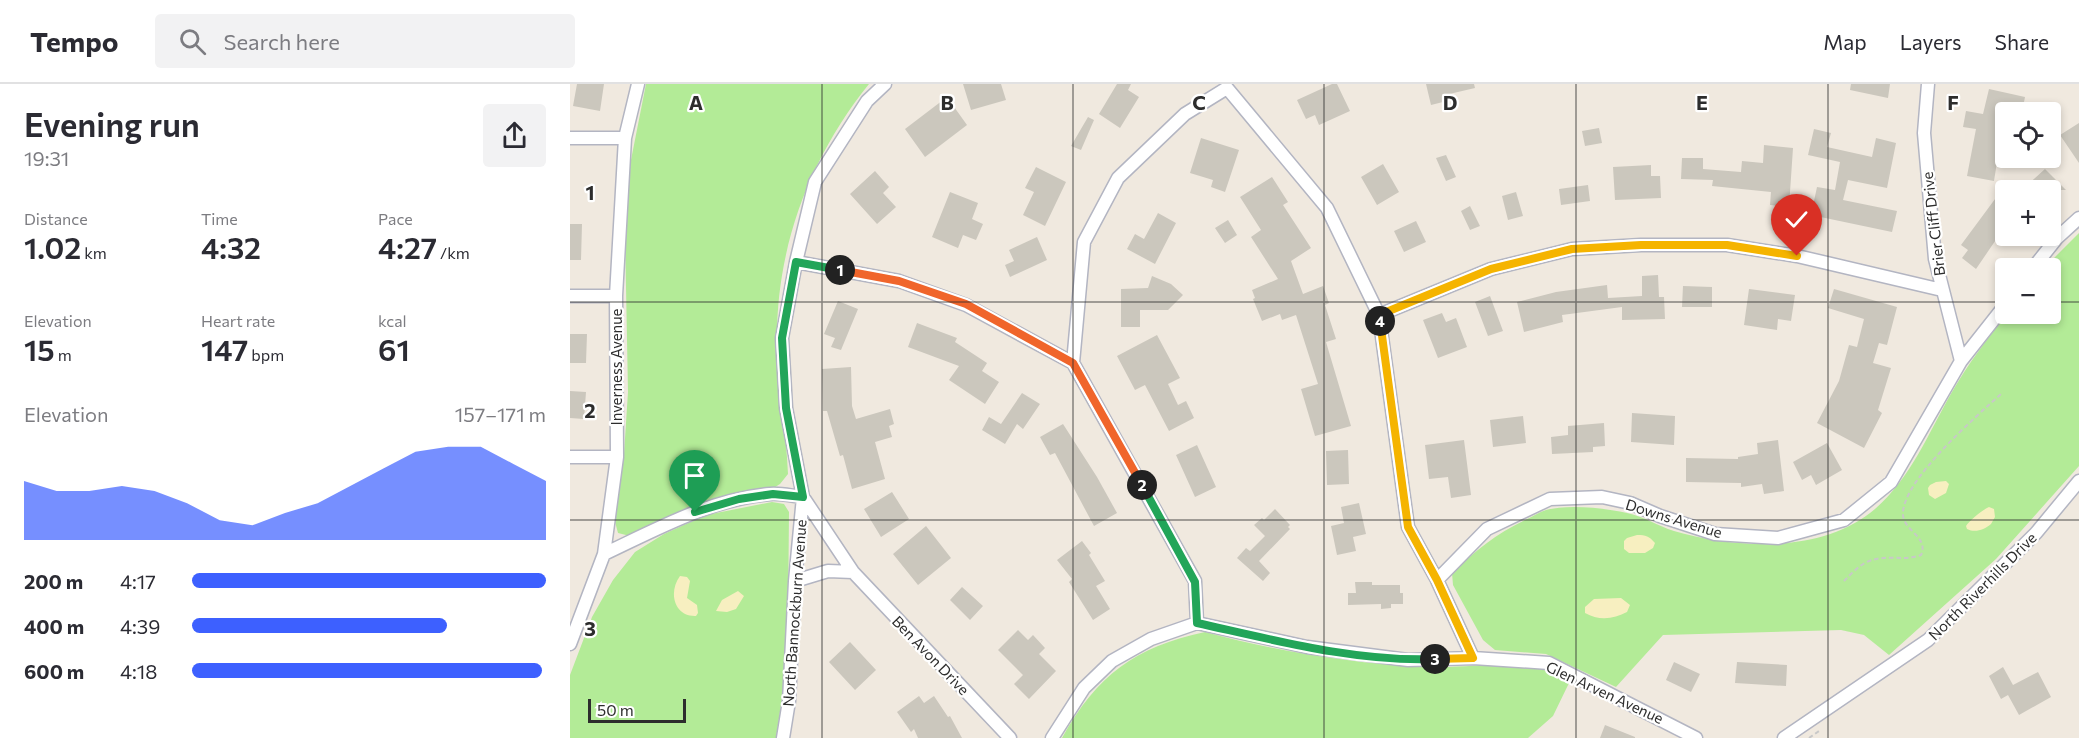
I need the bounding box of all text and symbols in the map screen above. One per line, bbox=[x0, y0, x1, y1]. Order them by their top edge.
search box bbox=[155, 14, 575, 68]
text: Tempo bbox=[30, 24, 119, 58]
icon: search bbox=[176, 25, 209, 58]
text: Search here bbox=[224, 28, 340, 55]
text: Map bbox=[1823, 29, 1867, 54]
text: Layers bbox=[1900, 29, 1962, 54]
text: Share bbox=[1995, 29, 2049, 54]
text: A bbox=[689, 90, 703, 114]
text: B bbox=[940, 90, 954, 114]
text: C bbox=[1192, 90, 1206, 114]
text: D bbox=[1443, 90, 1457, 114]
text: E bbox=[1696, 90, 1708, 114]
text: F bbox=[1947, 90, 1959, 114]
map controls bbox=[1995, 102, 2061, 324]
button: locate bbox=[1995, 102, 2061, 168]
text: Evening run bbox=[24, 103, 200, 144]
button: share bbox=[483, 104, 546, 167]
text: 19:31 bbox=[24, 146, 69, 170]
street label: Brier Cliff Drive bbox=[1918, 171, 1948, 277]
text: 1 bbox=[585, 180, 595, 204]
button: + bbox=[1995, 180, 2061, 246]
pin bbox=[1771, 194, 1822, 256]
icon: check bbox=[1780, 203, 1813, 236]
text: Distance bbox=[24, 209, 88, 228]
text: Time bbox=[201, 209, 238, 228]
text: Pace bbox=[378, 209, 413, 228]
text: 1.02 bbox=[24, 228, 81, 265]
text: 4:32 bbox=[201, 228, 261, 265]
text: 4:27 bbox=[378, 228, 437, 265]
text: km bbox=[81, 243, 107, 262]
text: /km bbox=[437, 243, 470, 262]
pin: 1 bbox=[825, 255, 855, 285]
button: − bbox=[1995, 258, 2061, 324]
text: 1 bbox=[836, 260, 844, 279]
pin: 4 bbox=[1365, 306, 1395, 336]
street label: Inverness Avenue bbox=[607, 308, 625, 425]
text: Elevation bbox=[24, 311, 92, 330]
text: Heart rate bbox=[201, 311, 275, 330]
text: kcal bbox=[378, 311, 407, 330]
text: 4 bbox=[1375, 311, 1385, 330]
text: 15 bbox=[24, 330, 55, 367]
text: 147 bbox=[201, 330, 248, 367]
text: 61 bbox=[378, 330, 410, 367]
text: m bbox=[55, 345, 72, 364]
text: bpm bbox=[248, 345, 284, 364]
text: 2 bbox=[584, 398, 596, 422]
text: Elevation bbox=[24, 402, 109, 426]
text: 157–171 m bbox=[455, 402, 546, 426]
pin bbox=[669, 450, 720, 512]
icon: arrive bbox=[678, 459, 711, 492]
pin: 2 bbox=[1127, 470, 1157, 500]
text: 2 bbox=[1137, 475, 1147, 494]
street label: Downs Avenue bbox=[1624, 495, 1725, 541]
street label: North Bannockburn Avenue bbox=[778, 519, 810, 707]
street label: North Riverhills Drive bbox=[1924, 528, 2040, 644]
text: 200 m bbox=[24, 569, 83, 593]
text: 4:17 bbox=[120, 569, 156, 593]
street label: Ben Avon Drive bbox=[889, 612, 973, 698]
text: 400 m bbox=[24, 614, 84, 638]
text: 4:39 bbox=[120, 614, 160, 638]
text: 3 bbox=[584, 616, 596, 640]
pin: 3 bbox=[1420, 644, 1450, 674]
text: 3 bbox=[1430, 649, 1440, 668]
street label: Glen Arven Avenue bbox=[1543, 657, 1667, 727]
text: 600 m bbox=[24, 659, 84, 683]
text: 4:18 bbox=[120, 659, 157, 683]
scale bar bbox=[588, 696, 686, 724]
text: 50 m bbox=[597, 700, 634, 719]

